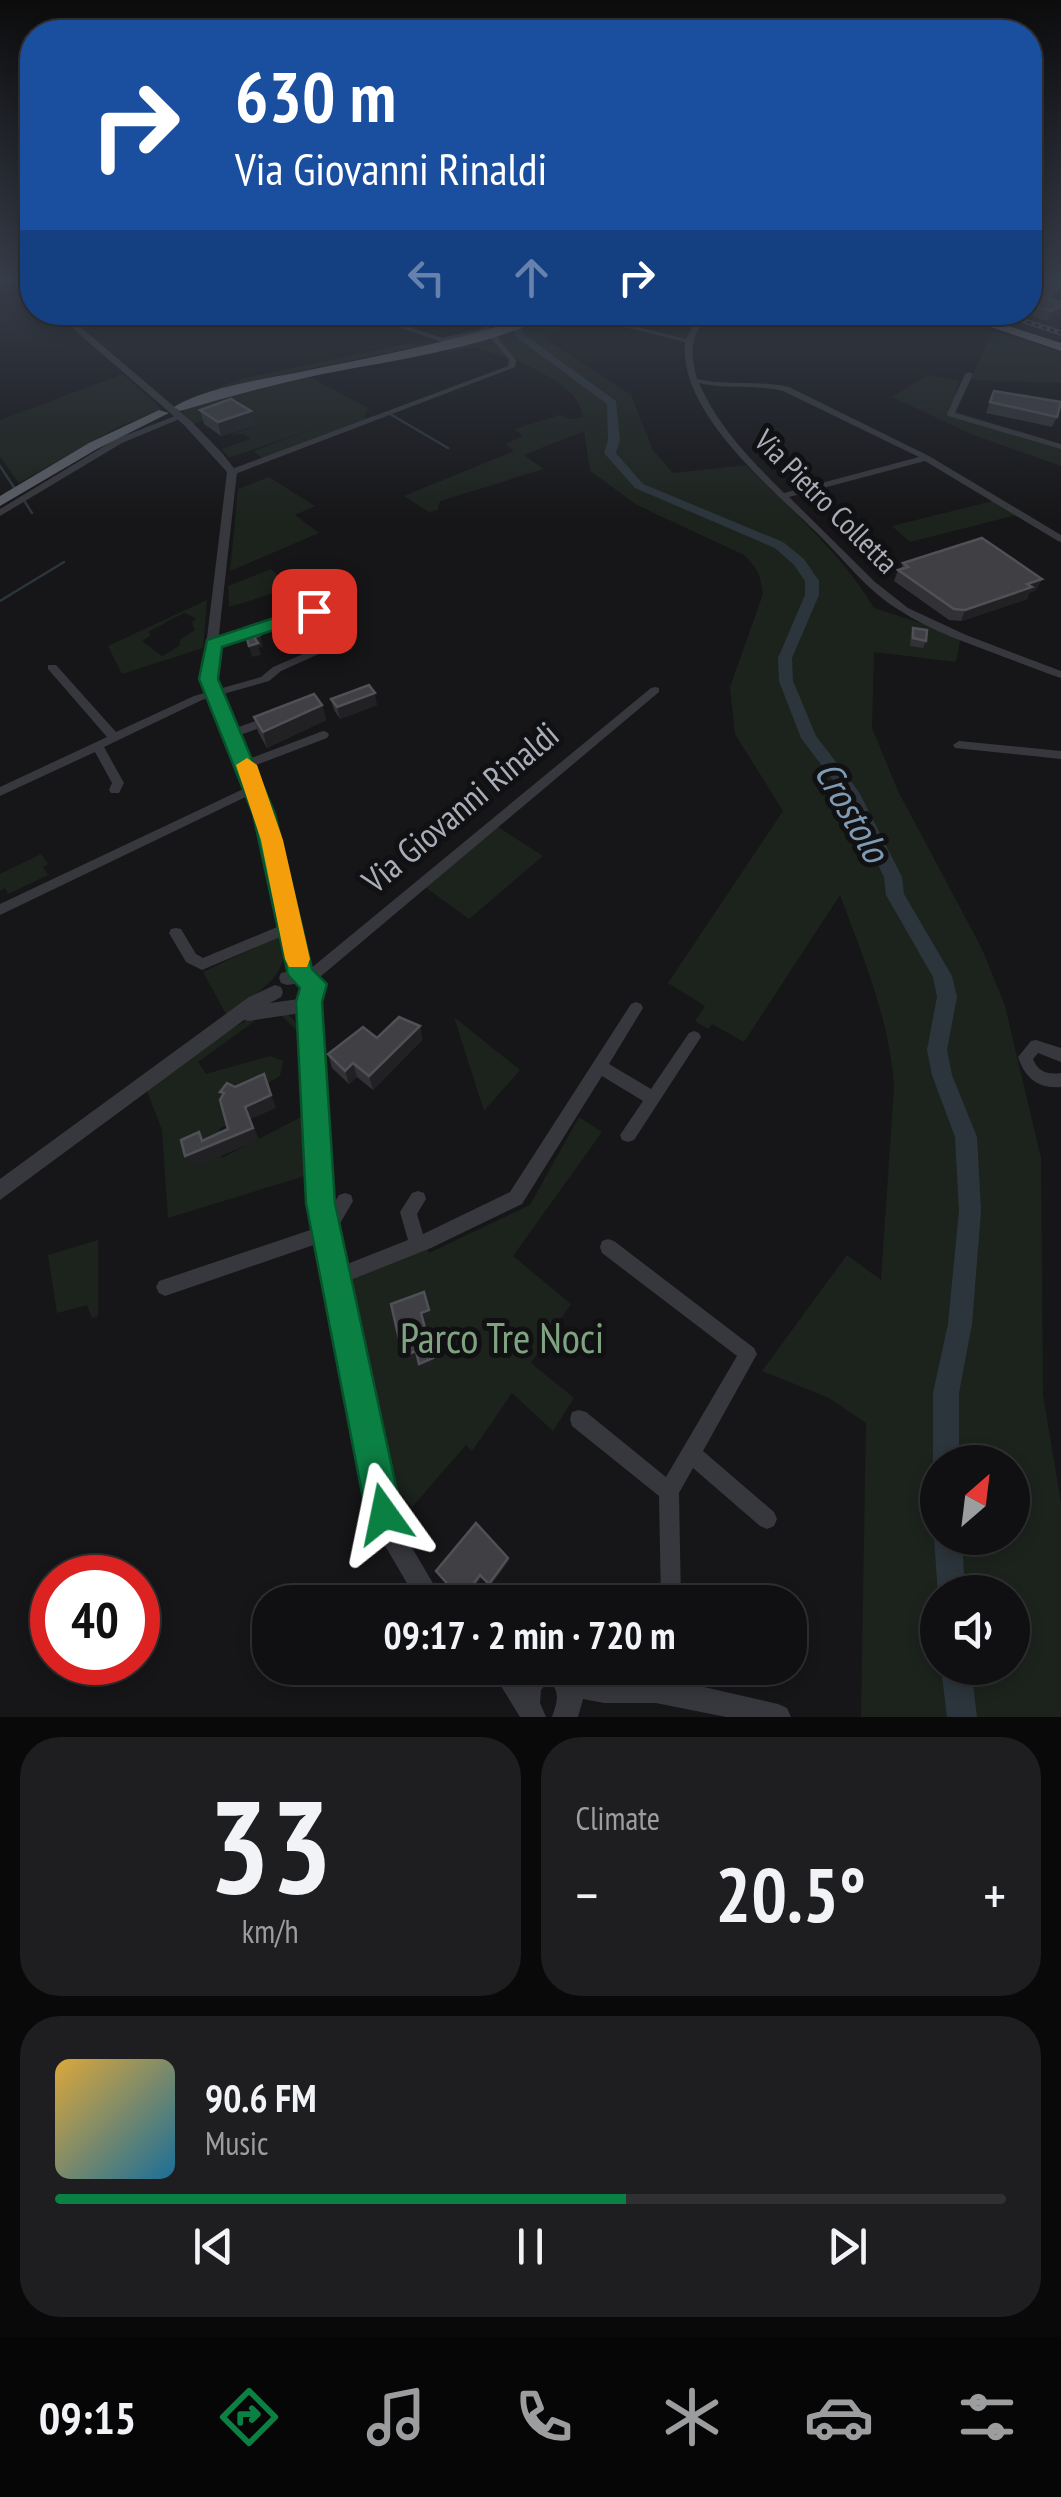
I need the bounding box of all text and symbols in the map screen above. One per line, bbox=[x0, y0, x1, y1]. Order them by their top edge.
text: 630 m bbox=[235, 51, 396, 141]
icon: right bbox=[70, 60, 200, 190]
text: Via Giovanni Rinaldi bbox=[235, 139, 547, 197]
icon: left bbox=[399, 250, 454, 305]
icon: ahead bbox=[504, 250, 559, 305]
icon: right bbox=[609, 250, 664, 305]
street label: Via Pietro Colletta bbox=[746, 420, 907, 581]
pin bbox=[272, 569, 357, 654]
icon: arrive bbox=[287, 584, 342, 639]
street label: Via Giovanni Rinaldi bbox=[351, 711, 568, 903]
water label: Crostolo bbox=[805, 752, 903, 872]
park label: Parco Tre Noci bbox=[400, 1310, 604, 1365]
north arrow bbox=[920, 1445, 1030, 1555]
map controls bbox=[920, 1445, 1030, 1685]
position arrow bbox=[332, 1462, 436, 1566]
speed limit sign: 40 bbox=[30, 1555, 160, 1685]
button: sound bbox=[920, 1575, 1030, 1685]
text: 09:17 · 2 min · 720 m bbox=[383, 1610, 676, 1659]
text: 33 bbox=[208, 1761, 332, 1929]
text: Climate bbox=[576, 1797, 660, 1839]
text: 20.5° bbox=[715, 1846, 866, 1943]
text: − bbox=[576, 1859, 598, 1930]
text: + bbox=[983, 1859, 1006, 1930]
text: km/h bbox=[242, 1910, 299, 1952]
text: 90.6 FM bbox=[205, 2073, 317, 2122]
text: Music bbox=[205, 2122, 268, 2164]
icon: previous bbox=[186, 2219, 241, 2274]
icon: pause bbox=[503, 2219, 558, 2274]
icon: next bbox=[820, 2219, 875, 2274]
icon: directions bbox=[214, 2382, 284, 2452]
icon: music bbox=[361, 2382, 431, 2452]
icon: phone bbox=[509, 2382, 579, 2452]
icon: climate bbox=[657, 2382, 727, 2452]
icon: car bbox=[804, 2382, 874, 2452]
icon: filters bbox=[952, 2382, 1022, 2452]
text: 09:15 bbox=[39, 2388, 136, 2446]

